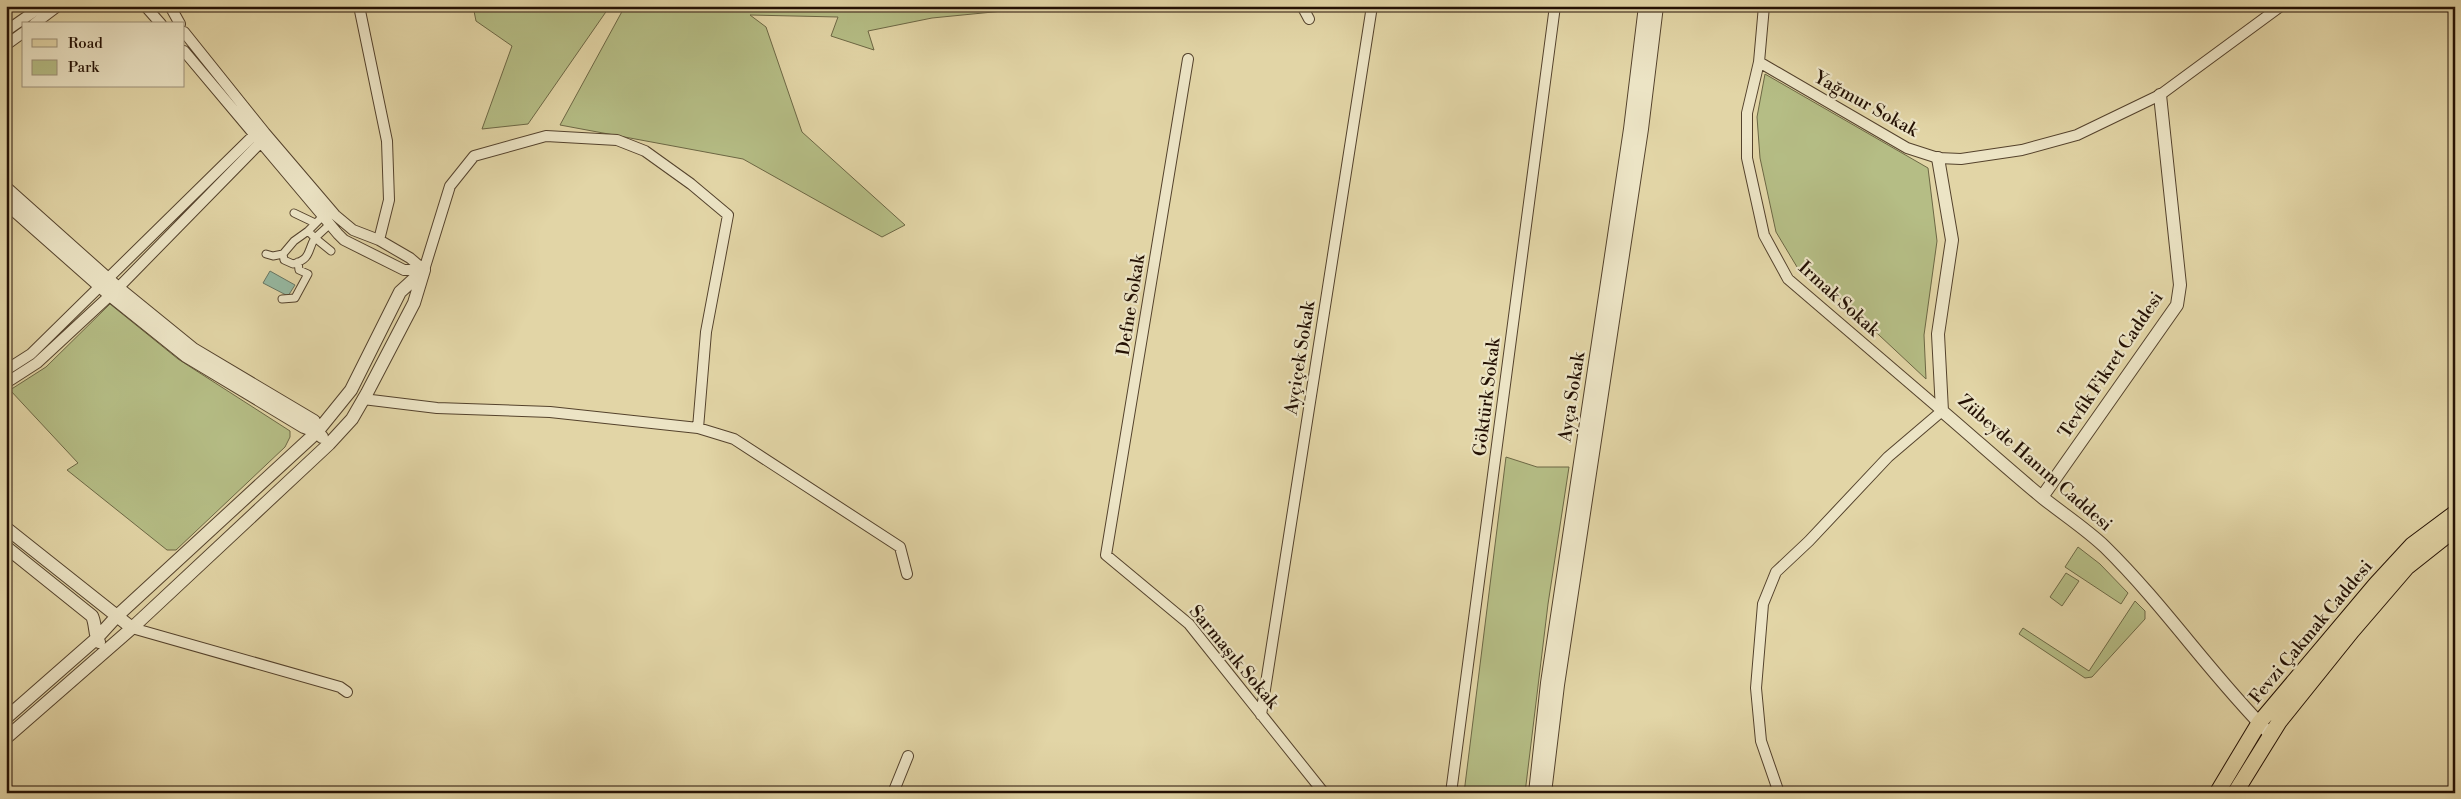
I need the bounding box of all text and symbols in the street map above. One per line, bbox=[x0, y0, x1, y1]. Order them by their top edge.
legend bbox=[22, 22, 185, 88]
text: Road bbox=[68, 34, 103, 53]
text: Park bbox=[68, 58, 100, 77]
street label: Yağmur Sokak bbox=[1809, 65, 1924, 143]
street label: Defne Sokak bbox=[1112, 251, 1151, 357]
street label: Irmak Sokak bbox=[1793, 256, 1886, 343]
street label: Tevfik Fikret Caddesi bbox=[2053, 287, 2169, 443]
street label: Ayçiçek Sokak bbox=[1279, 298, 1321, 418]
street label: Göktürk Sokak bbox=[1468, 335, 1506, 457]
street label: Ayça Sokak bbox=[1553, 349, 1591, 444]
street label: Zübeyde Hanım Caddesi bbox=[1953, 390, 2117, 536]
street label: Fevzi Çakmak Caddesi bbox=[2244, 555, 2378, 709]
street label: Sarmaşık Sokak bbox=[1184, 600, 1285, 715]

